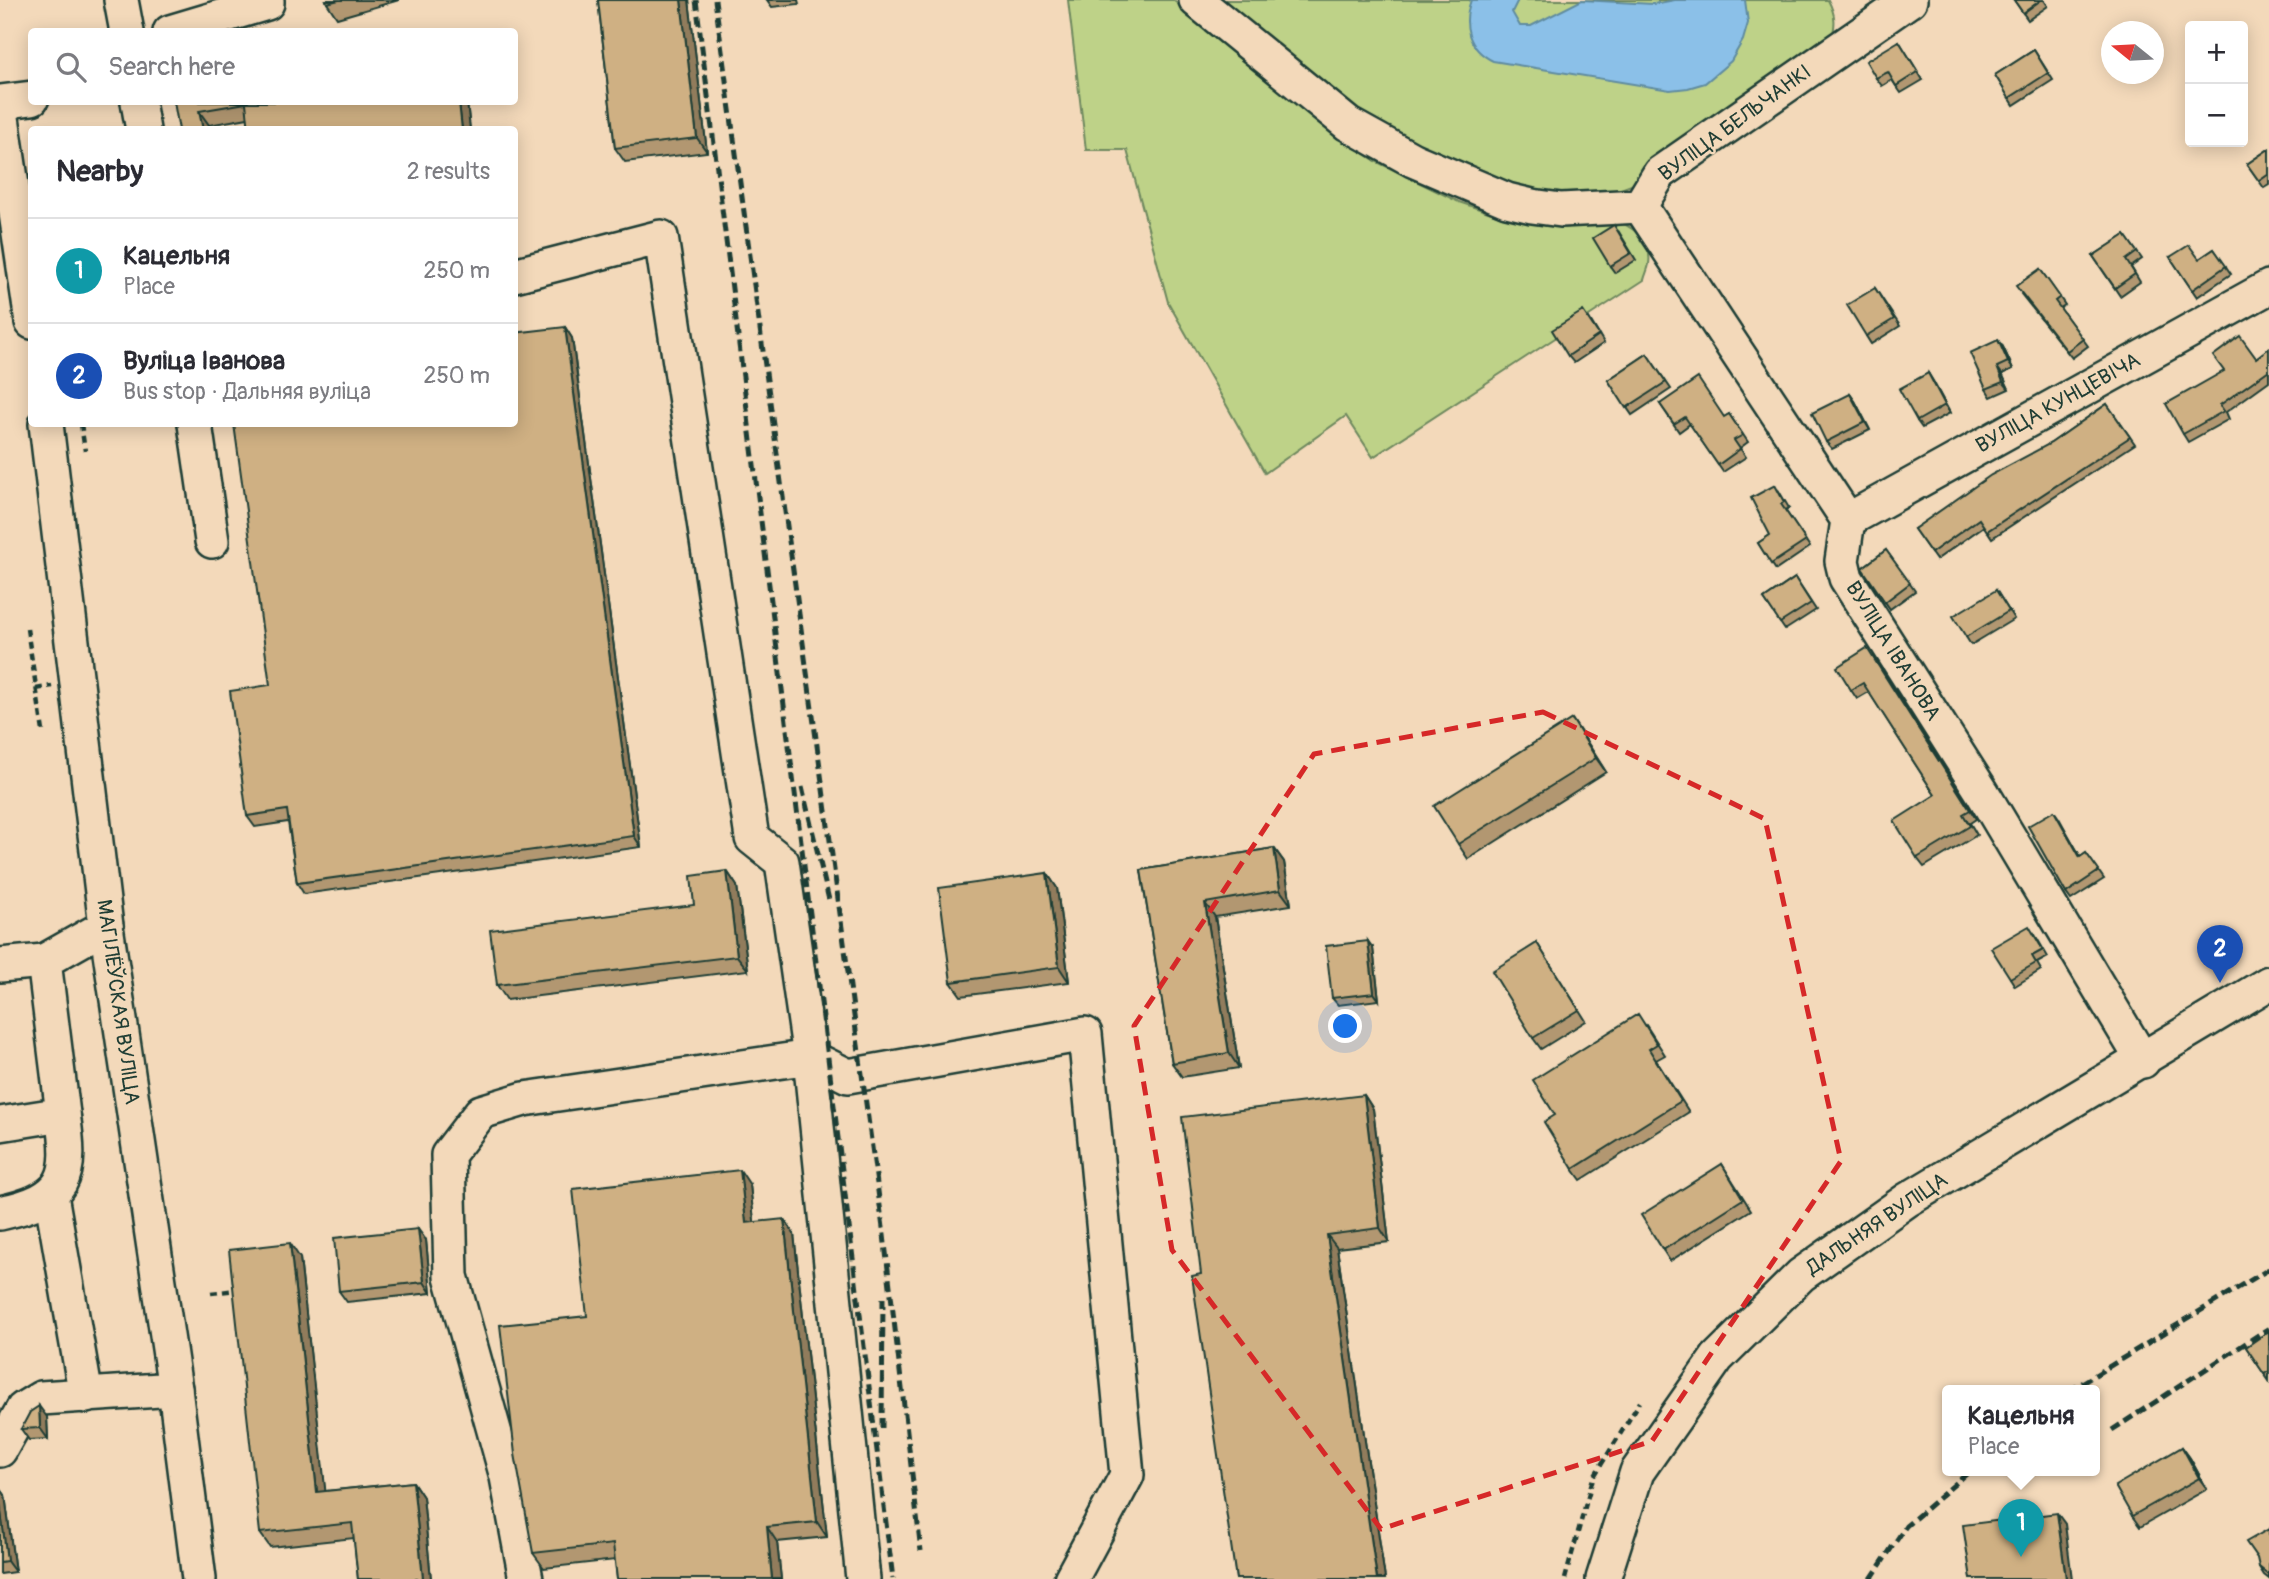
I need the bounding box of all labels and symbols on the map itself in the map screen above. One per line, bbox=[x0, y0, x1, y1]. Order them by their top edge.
north arrow bbox=[2101, 21, 2164, 84]
street label: ВУЛІЦА БЕЛЬЧАНКІ bbox=[1653, 58, 1817, 188]
street label: ВУЛІЦА КУНЦЕВІЧА bbox=[1971, 347, 2145, 459]
street label: ВУЛІЦА ІВАНОВА bbox=[1839, 576, 1947, 726]
street label: МАГІЛЁЎСКАЯ ВУЛІЦА bbox=[90, 898, 146, 1106]
pin: 2 bbox=[2197, 925, 2243, 983]
your location bbox=[1328, 1009, 1362, 1043]
street label: ДАЛЬНЯЯ ВУЛІЦА bbox=[1800, 1167, 1953, 1282]
pin: 1 bbox=[1998, 1499, 2044, 1557]

